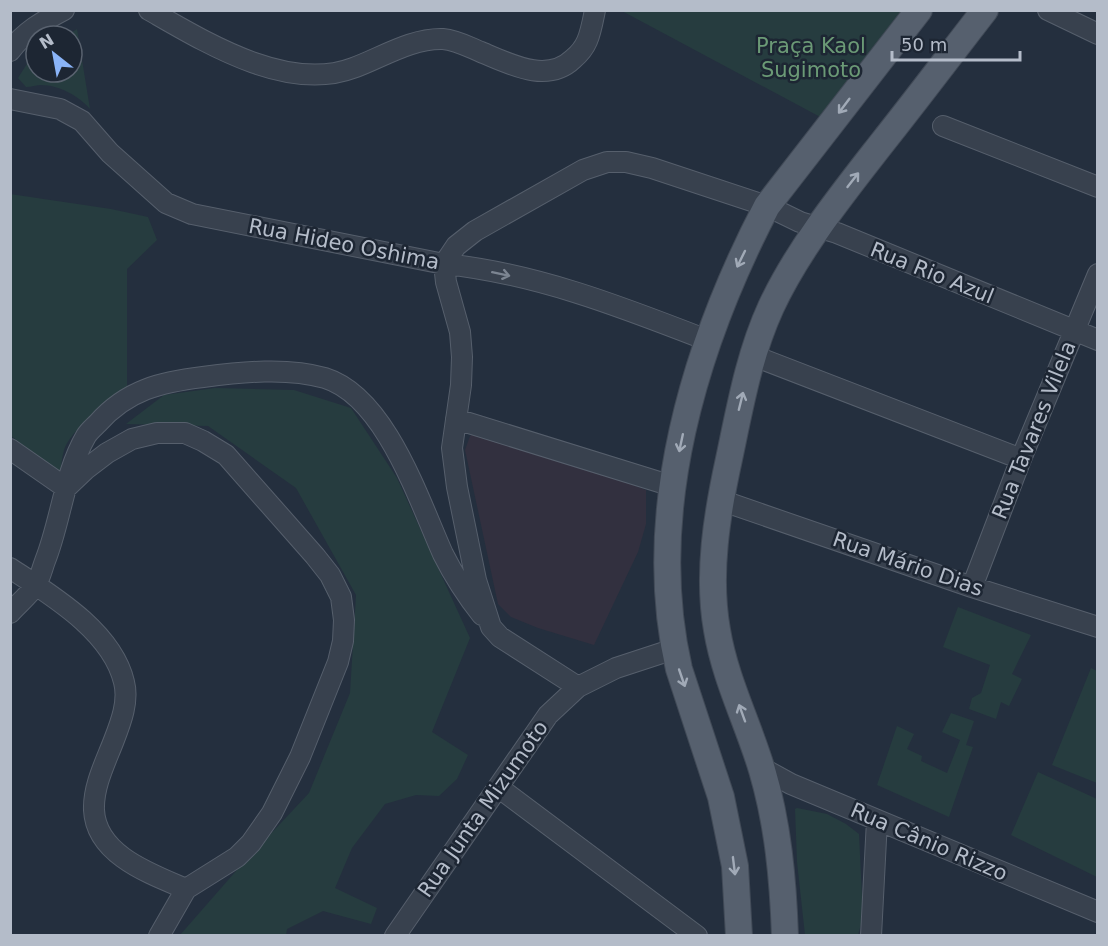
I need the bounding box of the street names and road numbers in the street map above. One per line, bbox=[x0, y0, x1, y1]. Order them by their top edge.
street label: Rua Hideo Oshima bbox=[247, 214, 441, 274]
street label: Rua Rio Azul bbox=[867, 237, 997, 309]
street label: Rua Tavares Vilela bbox=[987, 337, 1081, 523]
street label: Rua Mário Dias bbox=[830, 527, 986, 601]
street label: Rua Junta Mizumoto bbox=[413, 716, 553, 902]
street label: Rua Cânio Rizzo bbox=[847, 798, 1011, 886]

